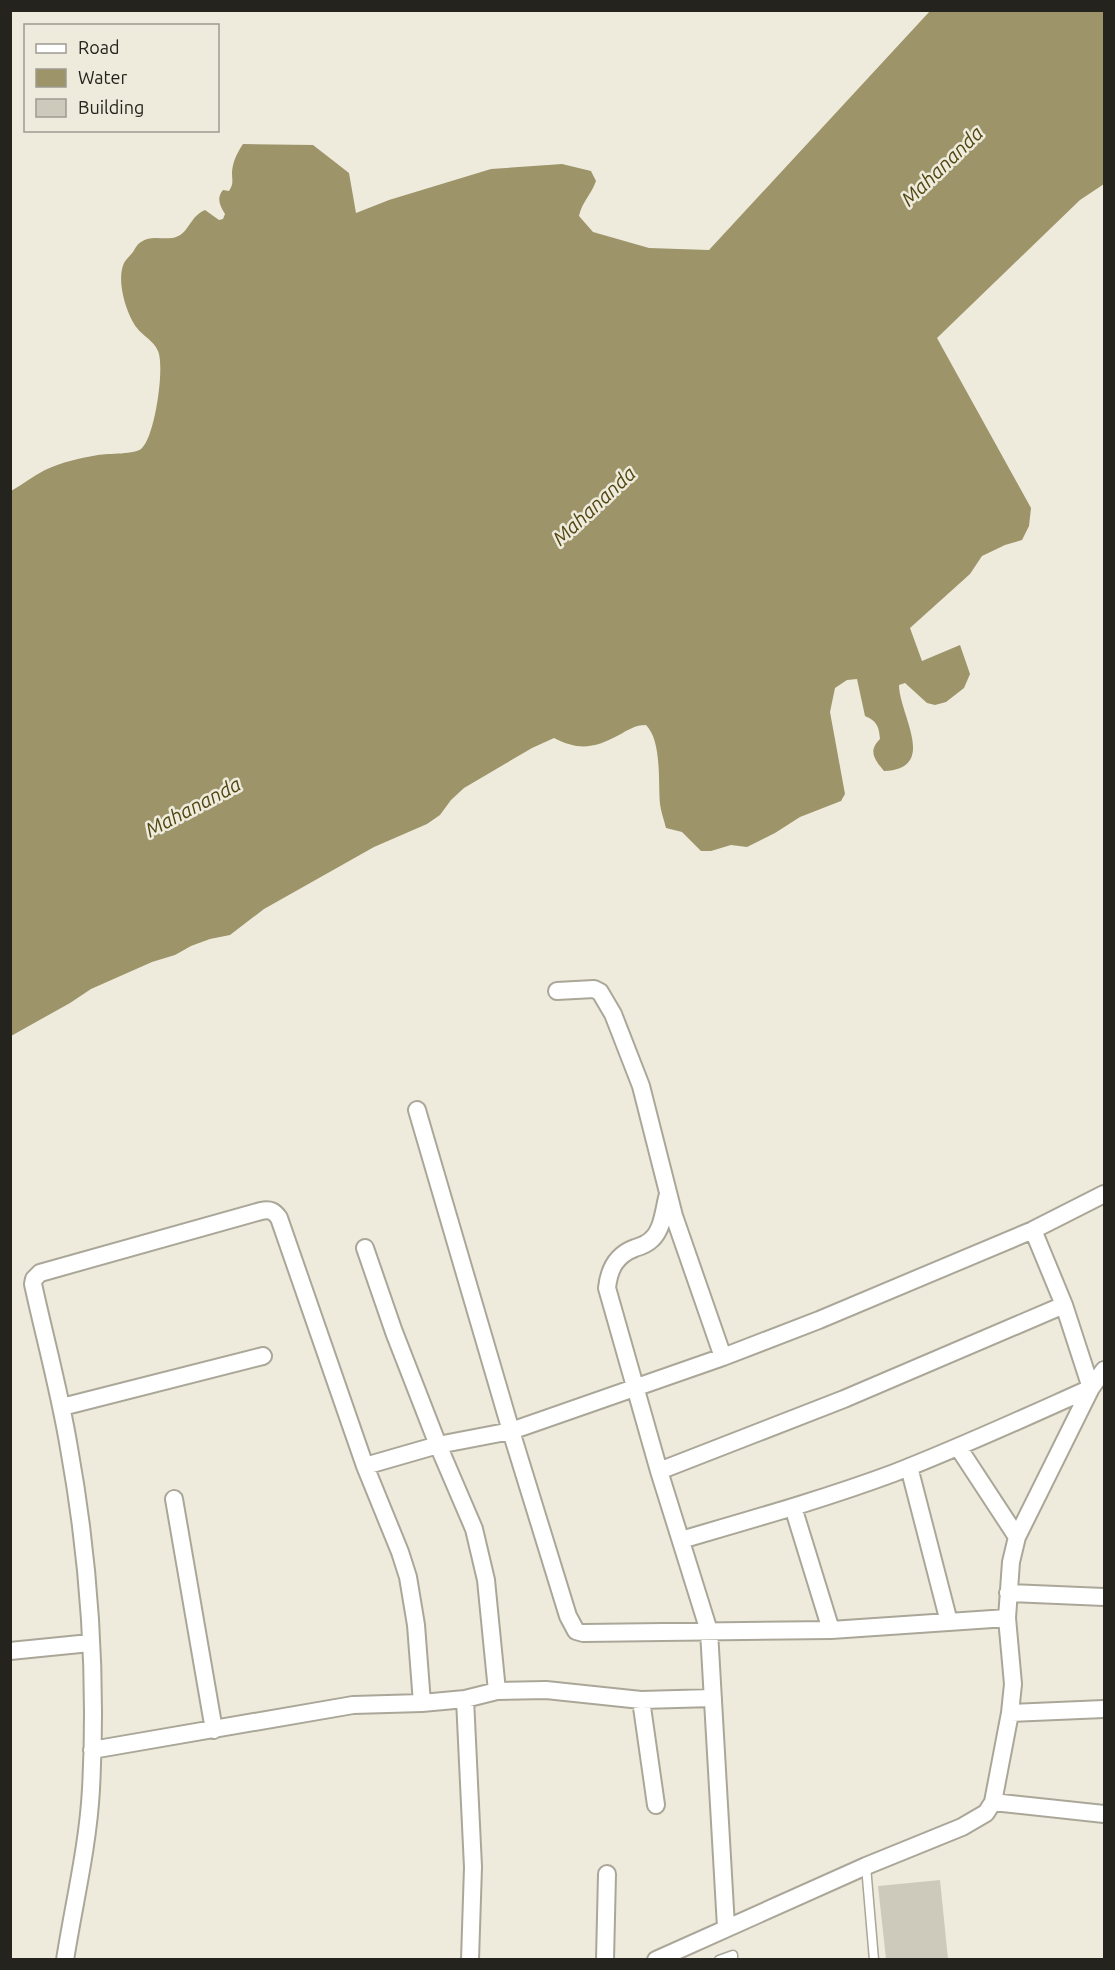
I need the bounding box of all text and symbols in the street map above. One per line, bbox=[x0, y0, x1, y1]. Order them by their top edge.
legend bbox=[24, 24, 219, 132]
text: Road bbox=[78, 37, 120, 57]
text: Water bbox=[78, 67, 128, 87]
text: Building bbox=[78, 97, 144, 117]
water label: Mahananda bbox=[896, 121, 987, 210]
water label: Mahananda bbox=[548, 461, 640, 550]
water label: Mahananda bbox=[141, 772, 245, 841]

